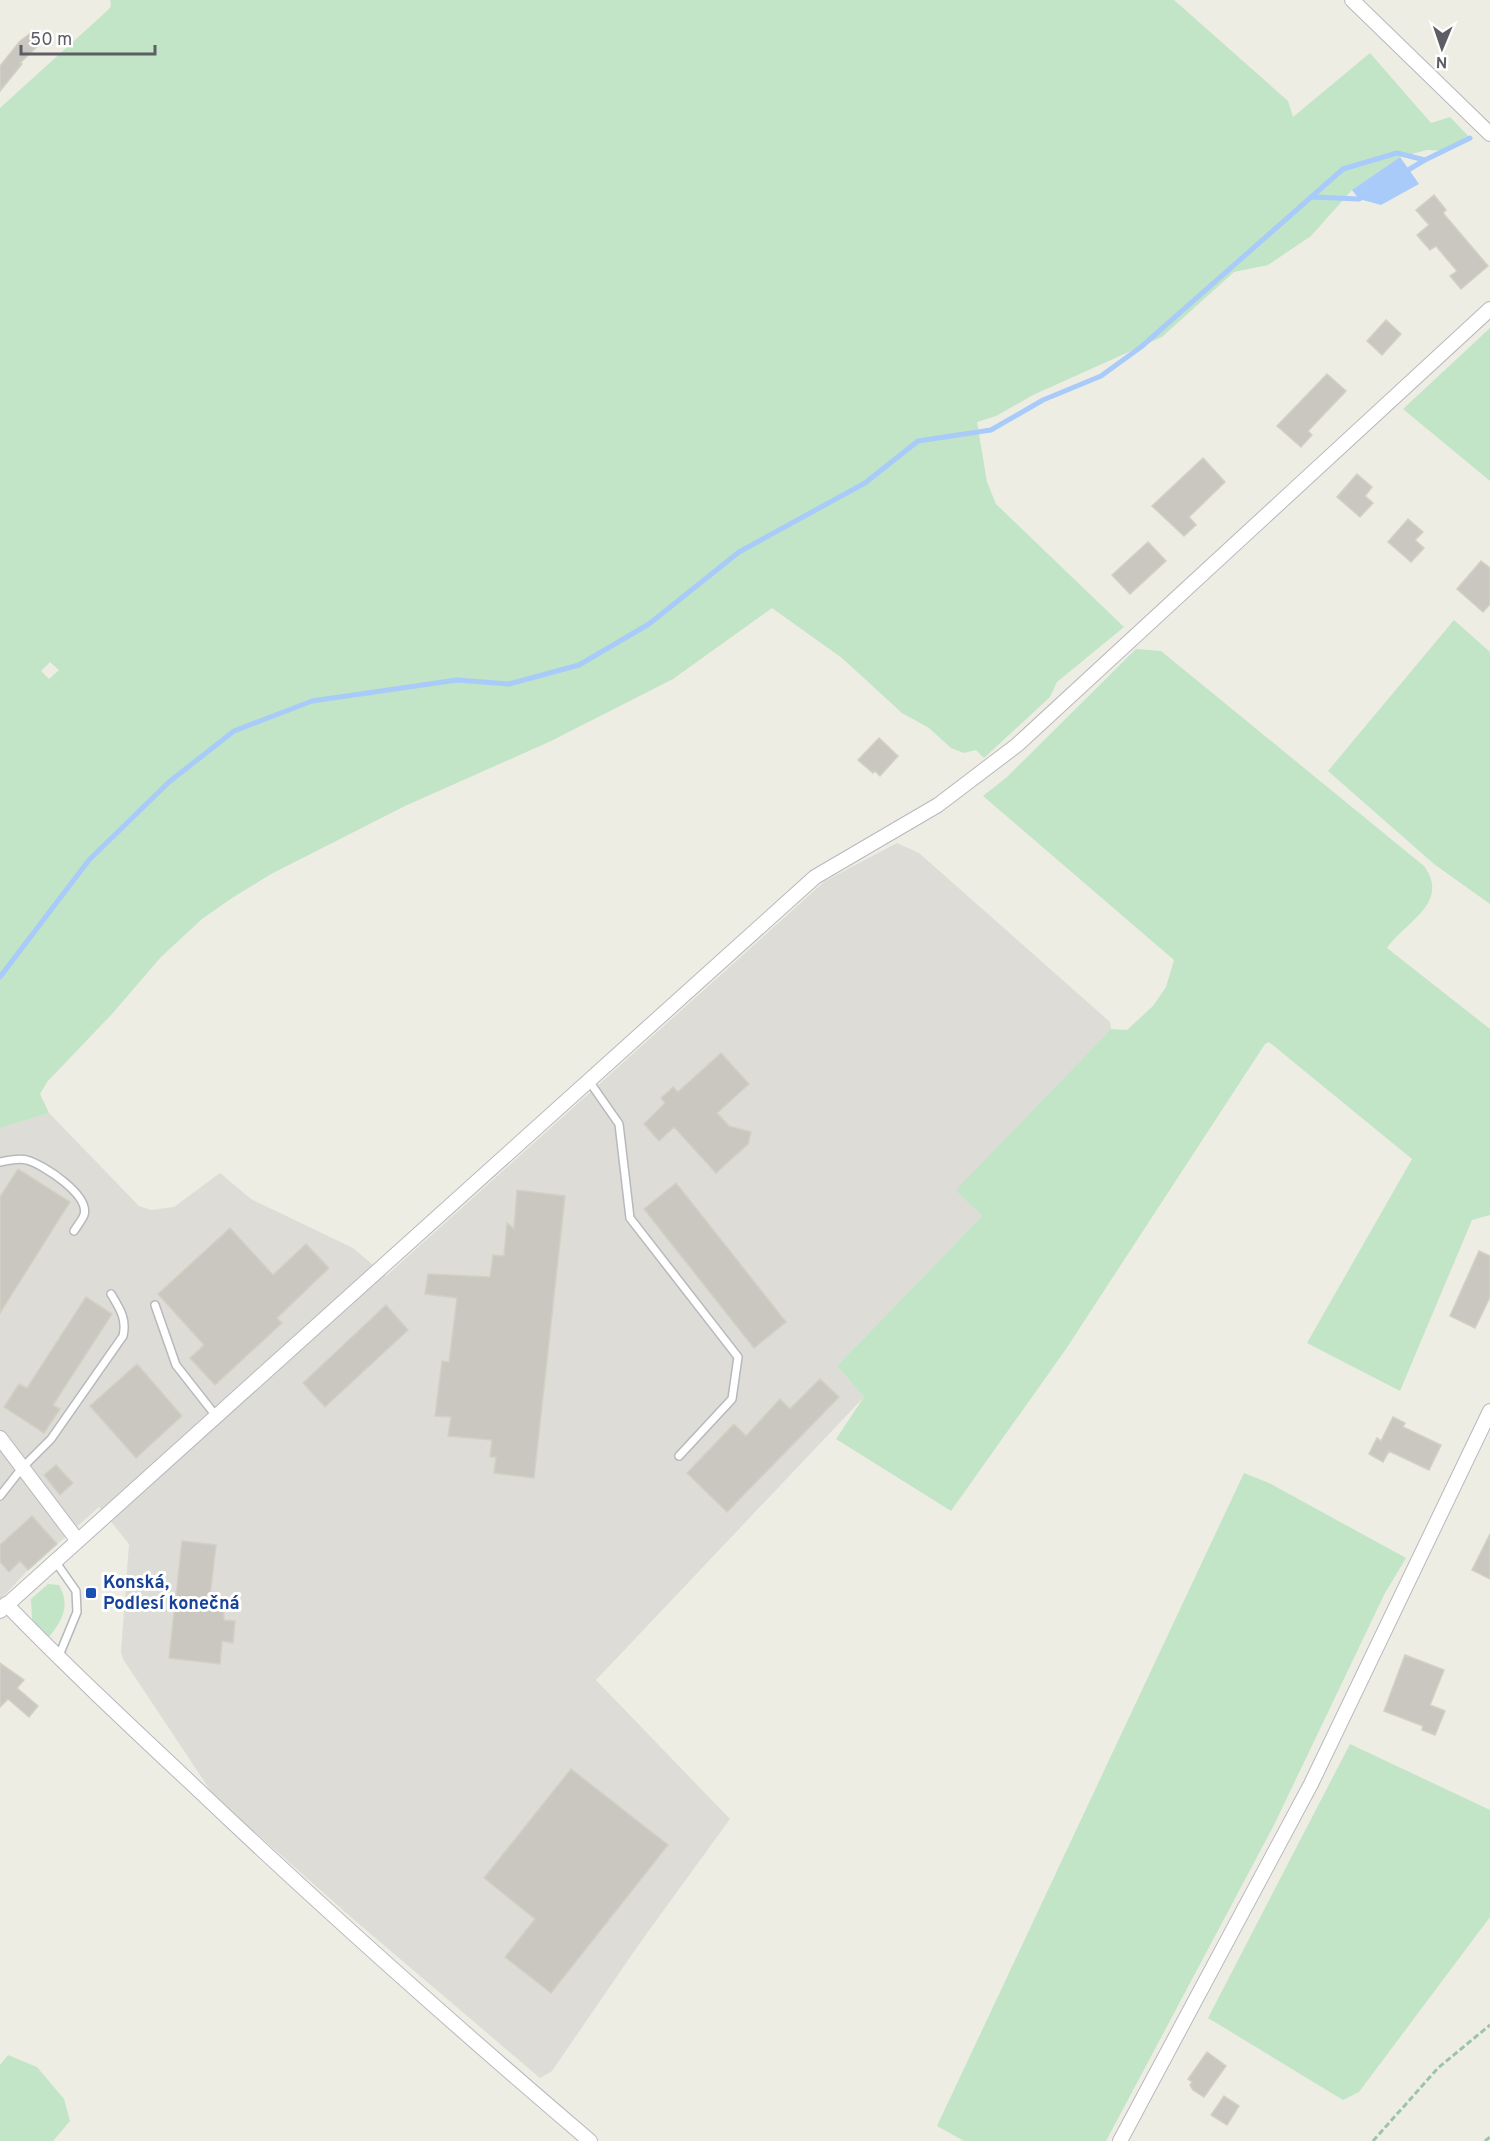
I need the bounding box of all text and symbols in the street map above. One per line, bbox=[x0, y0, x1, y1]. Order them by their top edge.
scale bar bbox=[21, 18, 154, 56]
north arrow bbox=[1412, 18, 1472, 78]
text: 50 m bbox=[30, 29, 72, 52]
text: N bbox=[1435, 51, 1448, 71]
place label: Konská, Podlesí konečná bbox=[103, 1572, 240, 1616]
marker: Konská, Podlesí konečná bbox=[84, 1586, 98, 1600]

